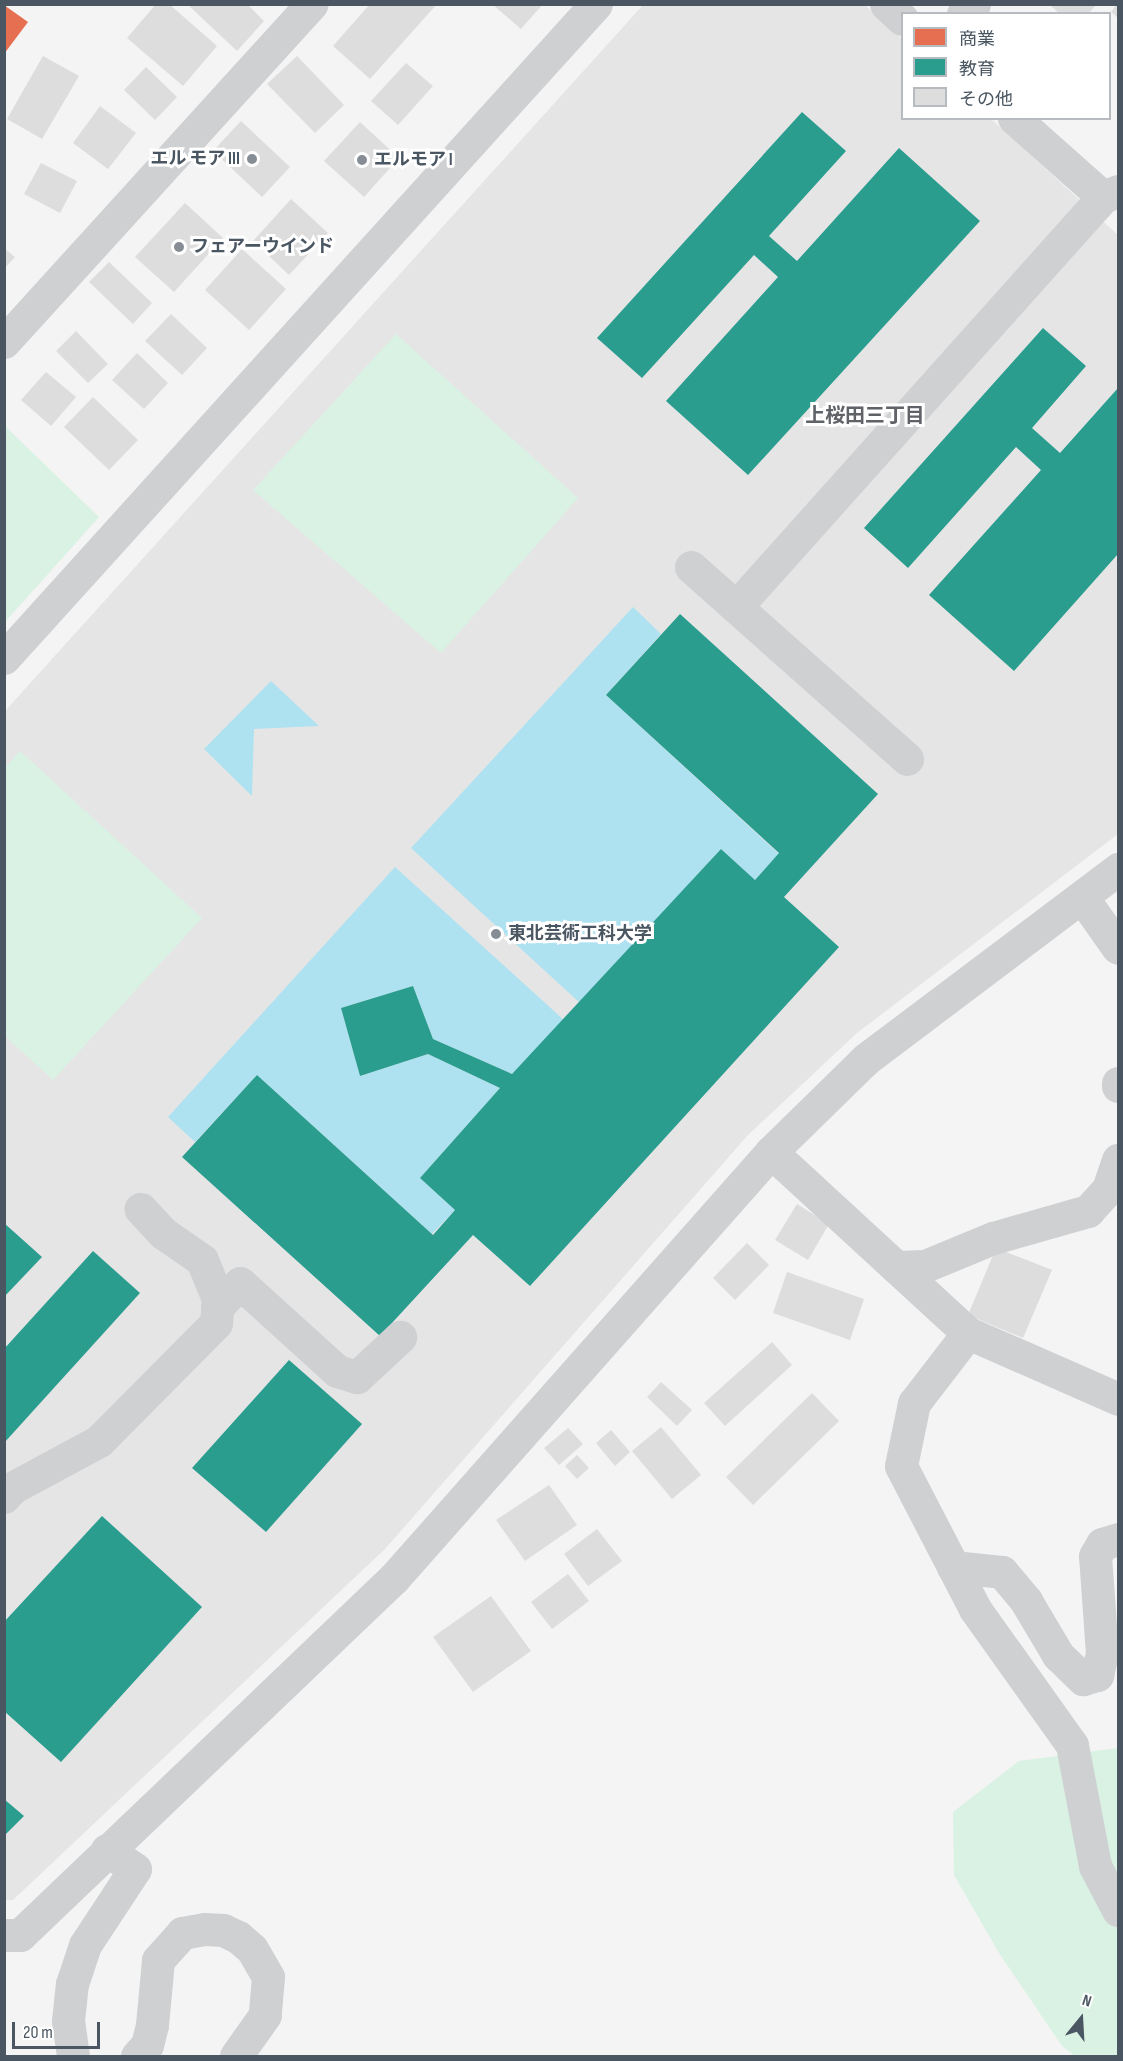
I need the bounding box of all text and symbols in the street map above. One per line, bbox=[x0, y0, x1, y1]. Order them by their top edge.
legend bbox=[901, 12, 1111, 120]
text: 商業 bbox=[959, 29, 995, 50]
text: 教育 bbox=[959, 59, 995, 80]
text: その他 bbox=[959, 89, 1013, 110]
place label: エル モア III bbox=[150, 148, 240, 170]
place label: エルモア I bbox=[374, 149, 453, 171]
marker: エル モア III bbox=[245, 152, 259, 166]
marker: エルモア I bbox=[355, 153, 369, 167]
place label: フェアーウインド bbox=[191, 236, 334, 258]
marker: フェアーウインド bbox=[172, 240, 186, 254]
district label: 上桜田三丁目 bbox=[805, 404, 925, 428]
place label: 東北芸術工科大学 bbox=[508, 923, 652, 945]
marker: 東北芸術工科大学 bbox=[489, 927, 503, 941]
north arrow bbox=[1051, 1989, 1111, 2049]
text: N bbox=[1080, 1991, 1094, 2012]
scale bar bbox=[15, 2010, 104, 2048]
text: 20 m bbox=[23, 2022, 53, 2043]

